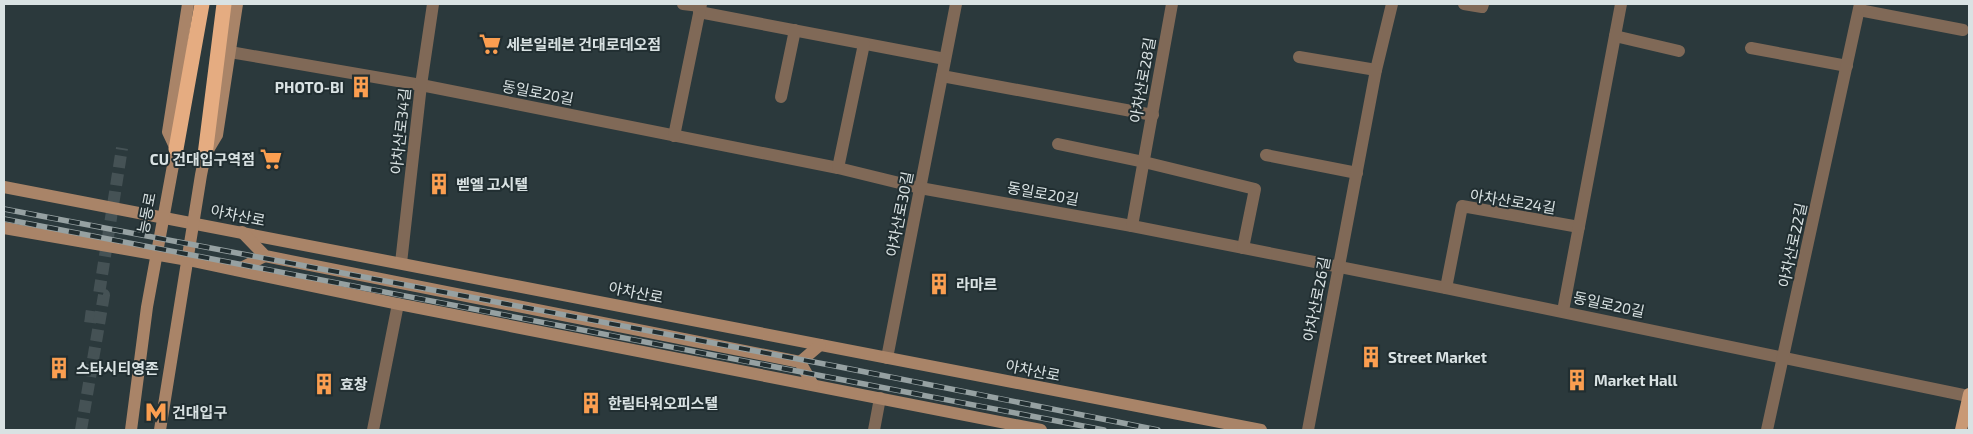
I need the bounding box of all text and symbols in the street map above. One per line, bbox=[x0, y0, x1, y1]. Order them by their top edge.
supermarket icon: 세븐일레븐 건대로데오점 bbox=[477, 31, 503, 57]
place label: 세븐일레븐 건대로데오점 bbox=[506, 35, 661, 53]
street label: 아차산로28길 bbox=[1126, 36, 1158, 124]
building icon: PHOTO-BI bbox=[348, 74, 374, 100]
street label: 동일로20길 bbox=[501, 76, 575, 108]
place label: PHOTO-BI bbox=[275, 78, 344, 96]
street label: 아차산로34길 bbox=[387, 87, 413, 175]
supermarket icon: CU 건대입구역점 bbox=[258, 146, 284, 172]
place label: CU 건대입구역점 bbox=[150, 150, 255, 168]
street label: 아차산로30길 bbox=[882, 170, 916, 258]
building icon: 벧엘 고시텔 bbox=[426, 171, 452, 197]
place label: 벧엘 고시텔 bbox=[456, 175, 528, 193]
street label: 동일로20길 bbox=[1006, 178, 1080, 208]
street label: 아차산로24길 bbox=[1469, 185, 1557, 217]
street label: 능동로 bbox=[133, 191, 159, 235]
street label: 아차산로 bbox=[209, 201, 267, 229]
street label: 아차산로22길 bbox=[1774, 201, 1810, 289]
street label: 아차산로26길 bbox=[1299, 255, 1333, 343]
building icon: 라마르 bbox=[926, 271, 952, 297]
place label: 라마르 bbox=[956, 275, 998, 293]
street label: 아차산로 bbox=[607, 278, 665, 306]
street label: 동일로20길 bbox=[1572, 288, 1646, 320]
building icon: Street Market bbox=[1358, 344, 1384, 370]
place label: Street Market bbox=[1388, 348, 1487, 366]
building icon: 스타시티영존 bbox=[46, 355, 72, 381]
street label: 아차산로 bbox=[1004, 356, 1062, 384]
place label: 스타시티영존 bbox=[76, 359, 159, 377]
building icon: Market Hall bbox=[1564, 367, 1590, 393]
building icon: 효창 bbox=[311, 371, 337, 397]
place label: Market Hall bbox=[1594, 371, 1677, 389]
place label: 효창 bbox=[340, 375, 368, 393]
building icon: 한림타워오피스텔 bbox=[578, 390, 604, 416]
place label: 한림타워오피스텔 bbox=[608, 394, 718, 412]
metro station icon: 건대입구 bbox=[143, 399, 169, 425]
place label: 건대입구 bbox=[172, 403, 227, 421]

